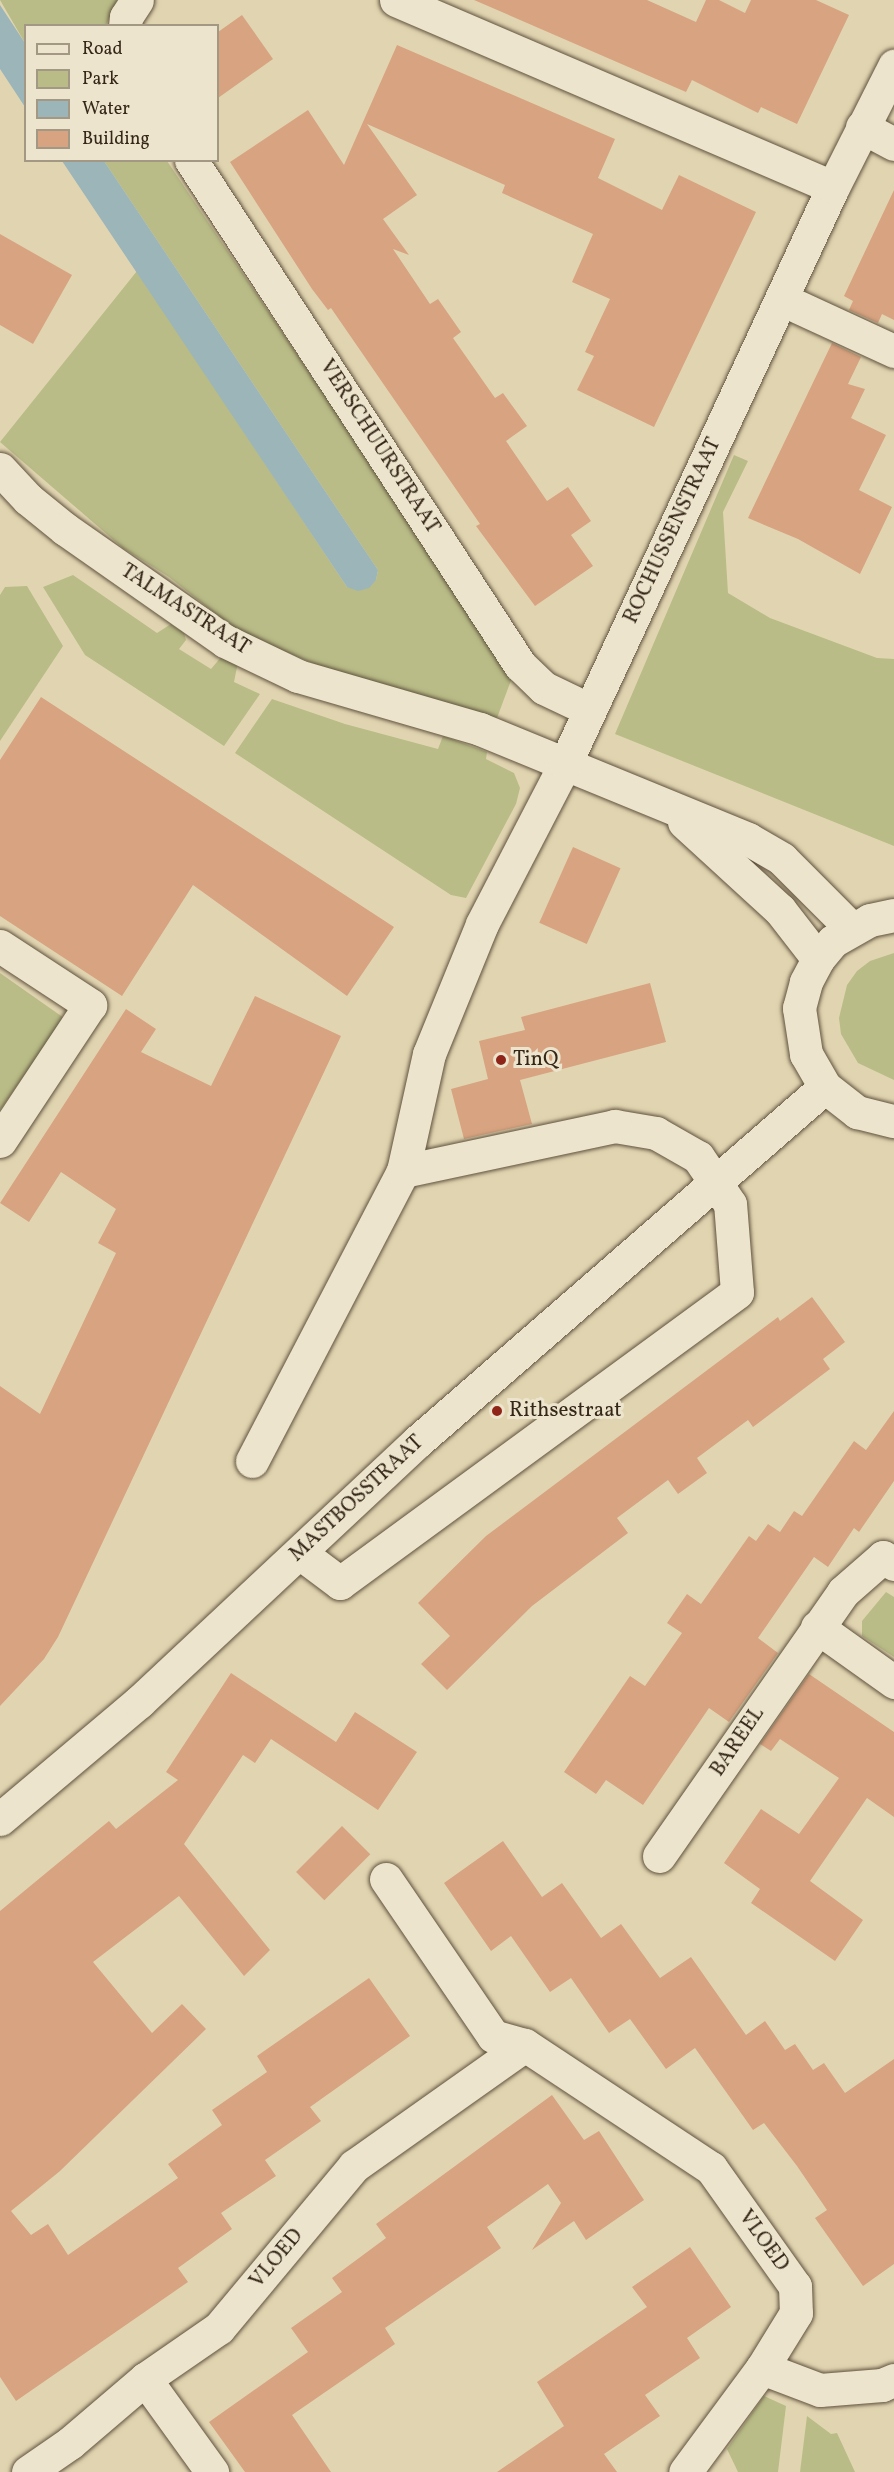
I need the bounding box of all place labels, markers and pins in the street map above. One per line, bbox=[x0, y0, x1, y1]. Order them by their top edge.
place label: TinQ bbox=[513, 1047, 558, 1073]
marker: TinQ bbox=[494, 1053, 508, 1067]
place label: Rithsestraat bbox=[509, 1398, 622, 1424]
marker: Rithsestraat bbox=[490, 1404, 504, 1418]

